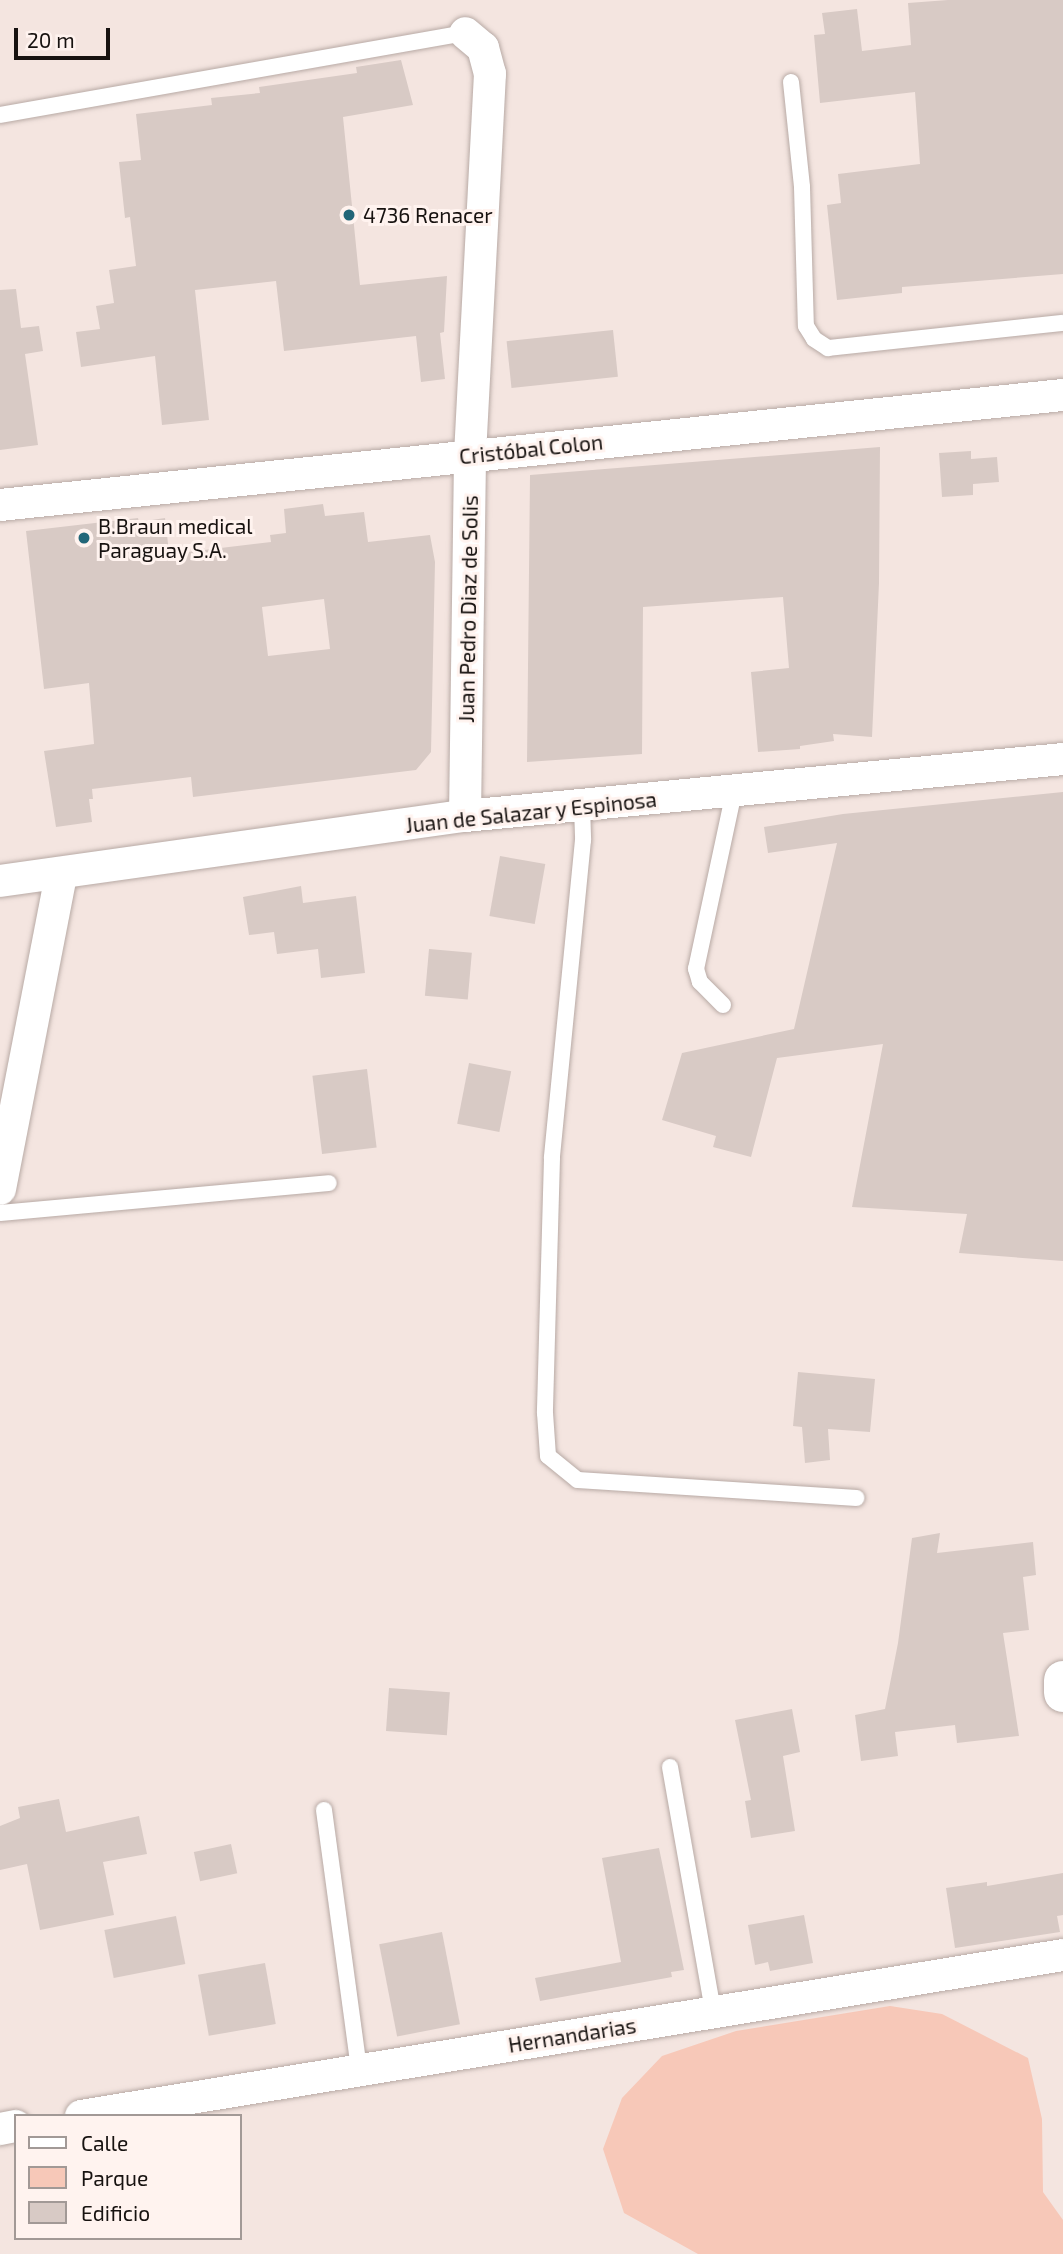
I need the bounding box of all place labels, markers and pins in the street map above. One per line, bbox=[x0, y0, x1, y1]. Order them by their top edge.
place label: 4736 Renacer bbox=[363, 202, 493, 228]
marker: 4736 Renacer bbox=[341, 207, 357, 223]
place label: B.Braun medical Paraguay S.A. bbox=[98, 513, 253, 563]
marker: B.Braun medical Paraguay S.A. bbox=[76, 530, 92, 546]

